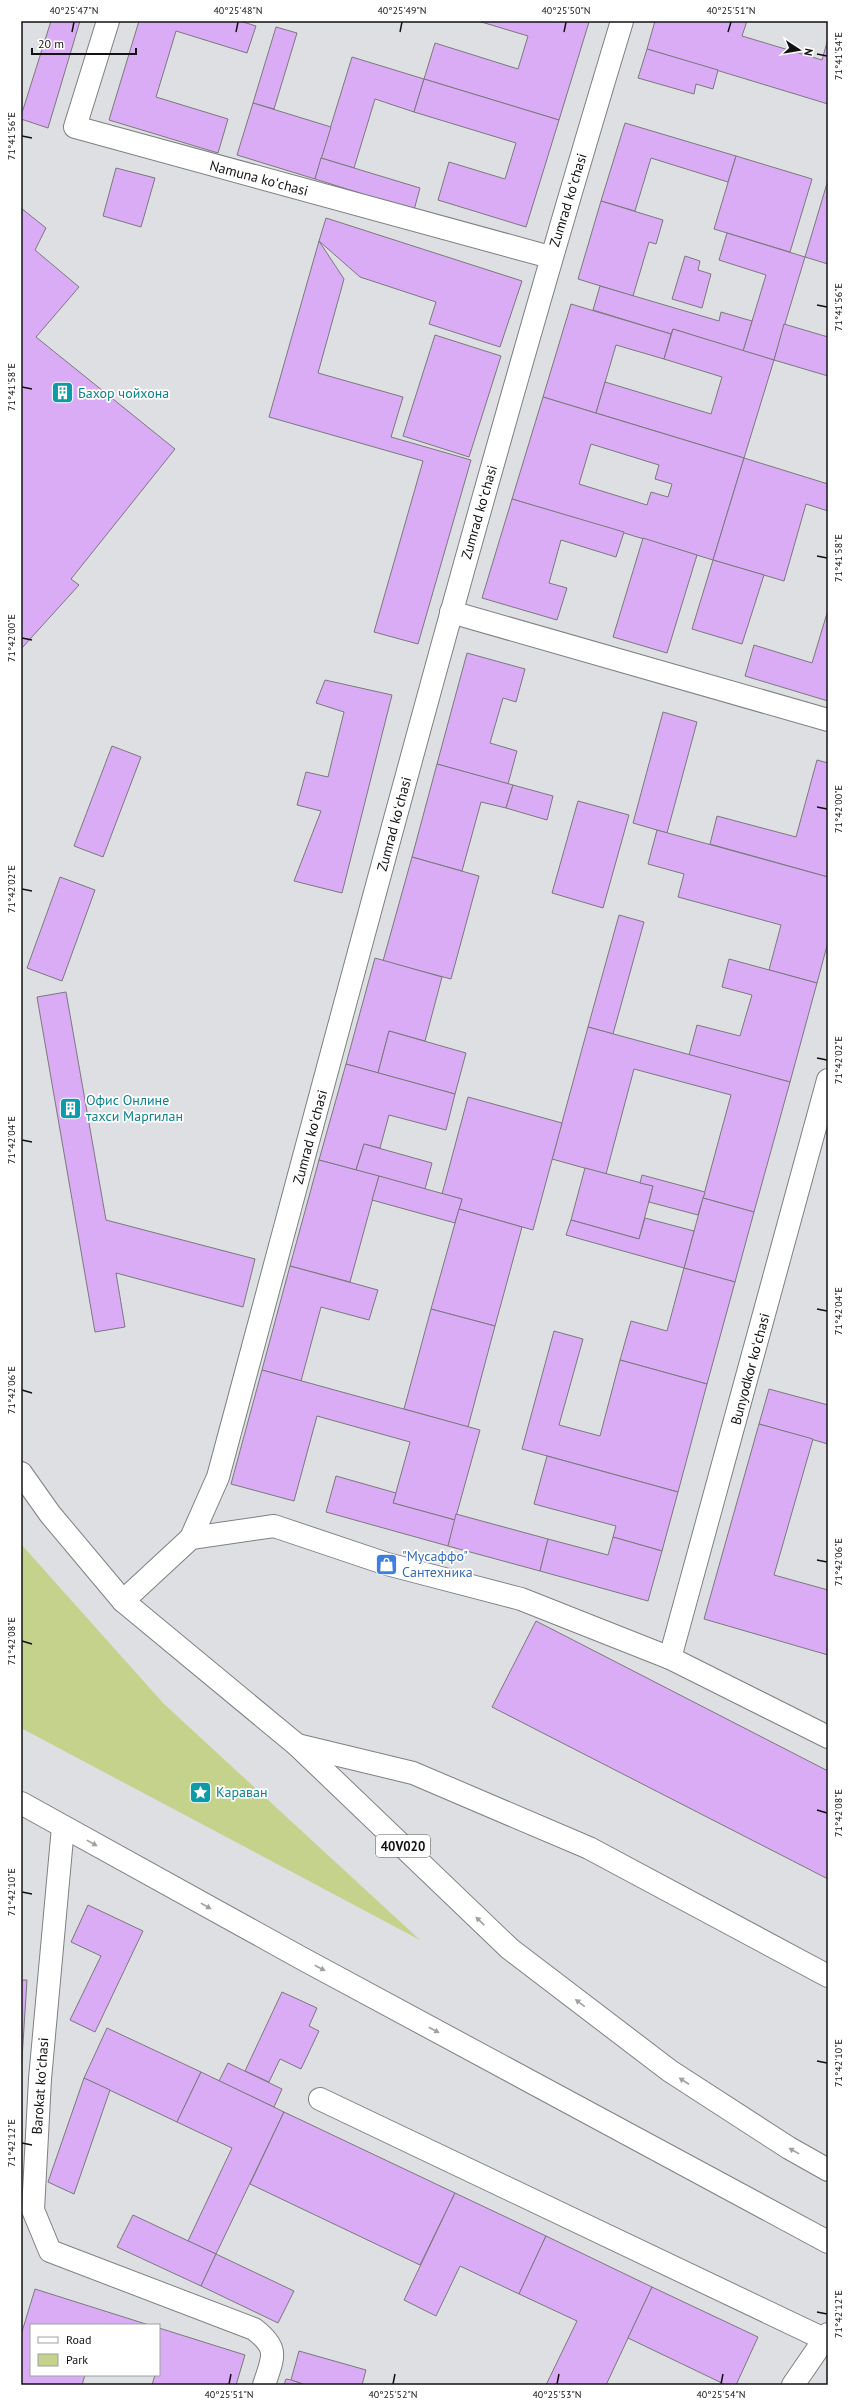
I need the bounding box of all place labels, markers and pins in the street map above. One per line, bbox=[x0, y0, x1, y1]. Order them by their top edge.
building icon: Бахор чойхона bbox=[50, 380, 76, 406]
place label: Бахор чойхона bbox=[78, 384, 169, 402]
place label: Офис Онлине тахси Маргилан bbox=[86, 1091, 183, 1125]
building icon: Офис Онлине тахси Маргилан bbox=[58, 1095, 84, 1121]
place label: "Мусаффо" Сантехника bbox=[402, 1547, 473, 1581]
shop icon: "Мусаффо" Сантехника bbox=[374, 1551, 400, 1577]
place icon: Караван bbox=[187, 1779, 213, 1805]
place label: Караван bbox=[216, 1783, 268, 1801]

